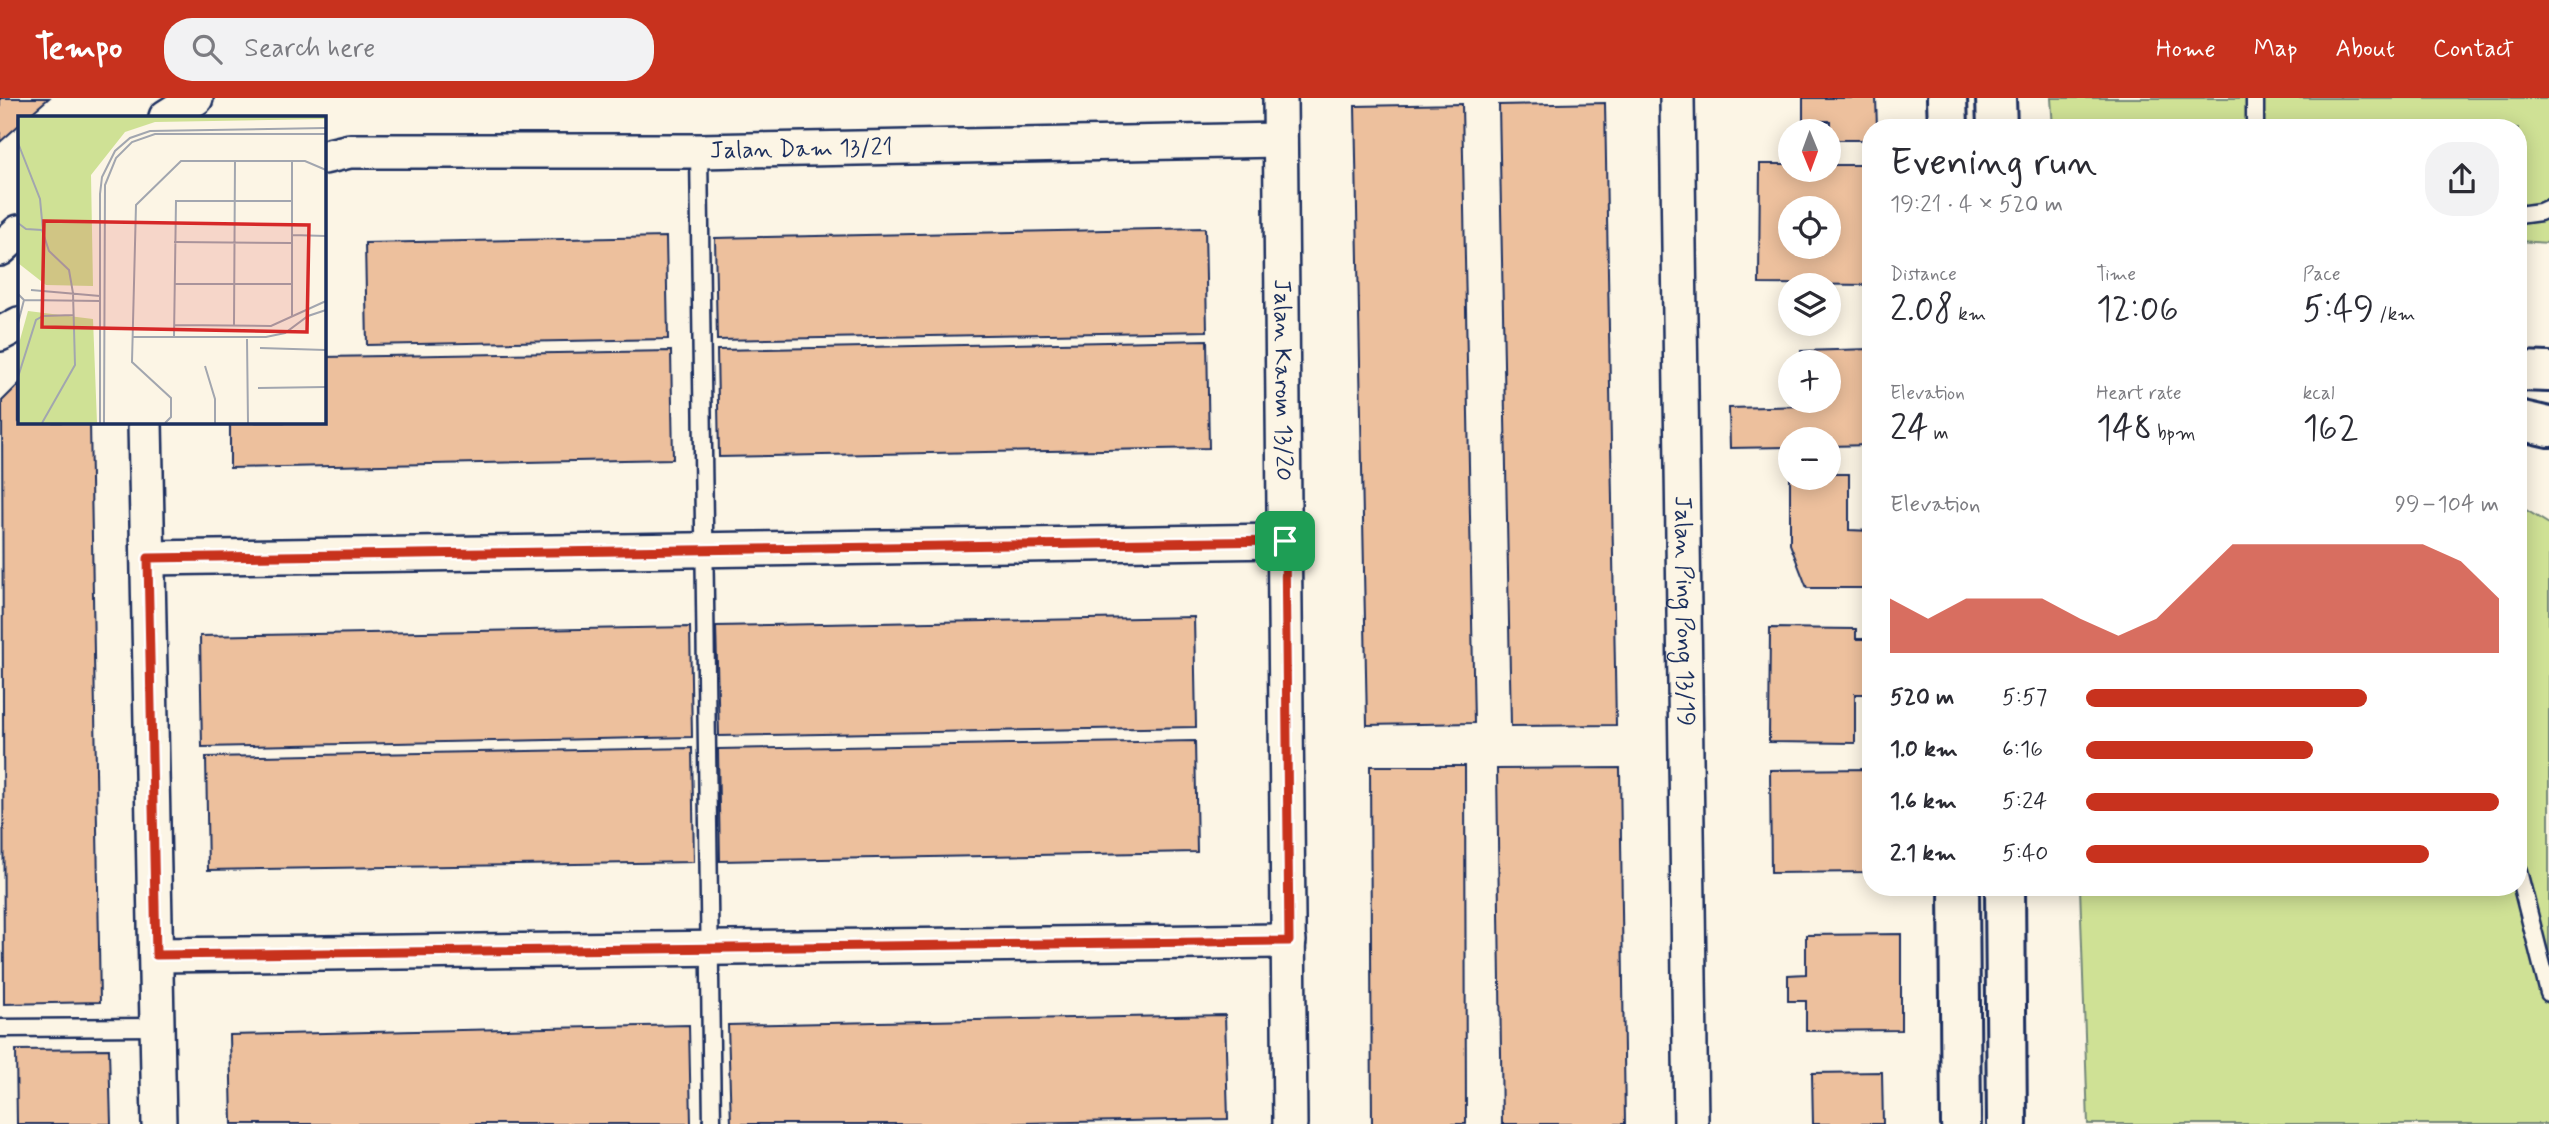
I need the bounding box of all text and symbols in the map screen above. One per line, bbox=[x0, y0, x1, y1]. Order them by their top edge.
search box bbox=[164, 18, 654, 81]
text: Tempo bbox=[35, 27, 122, 71]
icon: search bbox=[188, 30, 226, 68]
text: Search here bbox=[244, 32, 375, 66]
text: Home bbox=[2156, 34, 2216, 65]
text: Map bbox=[2254, 34, 2298, 65]
text: About bbox=[2336, 34, 2395, 65]
text: Contact bbox=[2433, 34, 2514, 65]
inset map bbox=[18, 116, 326, 424]
north arrow bbox=[1778, 119, 1841, 182]
map controls bbox=[1778, 119, 1841, 490]
street label: Jalan Dam 13/21 bbox=[710, 132, 893, 166]
text: Evening run bbox=[1890, 139, 2097, 188]
button: share bbox=[2425, 142, 2499, 216]
text: 19:21 · 4 × 520 m bbox=[1890, 190, 2063, 220]
button: locate bbox=[1778, 196, 1841, 259]
text: Distance bbox=[1890, 262, 1957, 287]
text: Time bbox=[2096, 262, 2136, 287]
text: Pace bbox=[2303, 262, 2340, 287]
button: layers bbox=[1778, 273, 1841, 336]
street label: Jalan Karom 13/20 bbox=[1266, 279, 1299, 481]
text: 2.08 bbox=[1890, 287, 1953, 333]
text: 12:06 bbox=[2096, 287, 2179, 333]
text: 5:49 bbox=[2303, 287, 2374, 333]
text: km bbox=[1953, 302, 1986, 327]
text: /km bbox=[2374, 302, 2415, 327]
button: + bbox=[1778, 350, 1841, 413]
text: Elevation bbox=[1890, 381, 1965, 406]
text: Heart rate bbox=[2096, 381, 2182, 406]
text: kcal bbox=[2303, 381, 2335, 406]
text: 24 bbox=[1890, 406, 1928, 452]
text: 148 bbox=[2096, 406, 2152, 452]
text: 162 bbox=[2303, 406, 2359, 452]
text: m bbox=[1928, 421, 1949, 446]
text: bpm bbox=[2152, 421, 2196, 446]
button: − bbox=[1778, 427, 1841, 490]
text: Elevation bbox=[1890, 490, 1981, 520]
text: 99–104 m bbox=[2395, 490, 2499, 520]
street label: Jalan Ping Pong 13/19 bbox=[1666, 496, 1701, 726]
pin bbox=[1255, 511, 1315, 571]
icon: arrive bbox=[1266, 522, 1304, 560]
text: 520 m bbox=[1890, 683, 1954, 713]
text: 5:57 bbox=[2002, 683, 2047, 713]
text: 1.0 km bbox=[1890, 735, 1958, 765]
text: 6:16 bbox=[2002, 735, 2043, 765]
text: 1.6 km bbox=[1890, 787, 1957, 817]
text: 5:24 bbox=[2002, 787, 2047, 817]
text: 2.1 km bbox=[1890, 839, 1956, 869]
text: 5:40 bbox=[2002, 839, 2048, 869]

